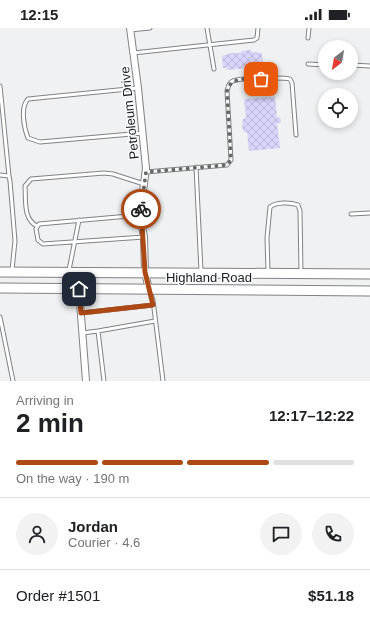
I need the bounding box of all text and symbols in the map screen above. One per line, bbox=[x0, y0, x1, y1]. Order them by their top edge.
text: 12:15 bbox=[20, 6, 58, 23]
north arrow bbox=[318, 40, 358, 80]
map controls bbox=[318, 40, 358, 128]
pin bbox=[244, 62, 278, 96]
street label: Petroleum Drive bbox=[117, 66, 142, 160]
icon: bag bbox=[250, 68, 272, 90]
button: locate bbox=[318, 88, 358, 128]
courier bbox=[121, 189, 161, 229]
icon: bike bbox=[130, 198, 152, 220]
street label: Highland Road bbox=[166, 270, 252, 285]
pin bbox=[62, 272, 96, 306]
icon: home bbox=[68, 278, 90, 300]
text: Arriving in bbox=[16, 393, 74, 408]
text: 12:17–12:22 bbox=[269, 407, 354, 424]
text: 2 min bbox=[16, 408, 84, 438]
text: On the way · 190 m bbox=[16, 471, 129, 486]
button: person bbox=[16, 513, 58, 555]
button: chat bbox=[260, 513, 302, 555]
button: phone bbox=[312, 513, 354, 555]
text: Jordan bbox=[68, 518, 118, 535]
text: Courier · 4.6 bbox=[68, 535, 140, 550]
text: Order #1501 bbox=[16, 587, 100, 604]
text: $51.18 bbox=[308, 587, 354, 604]

